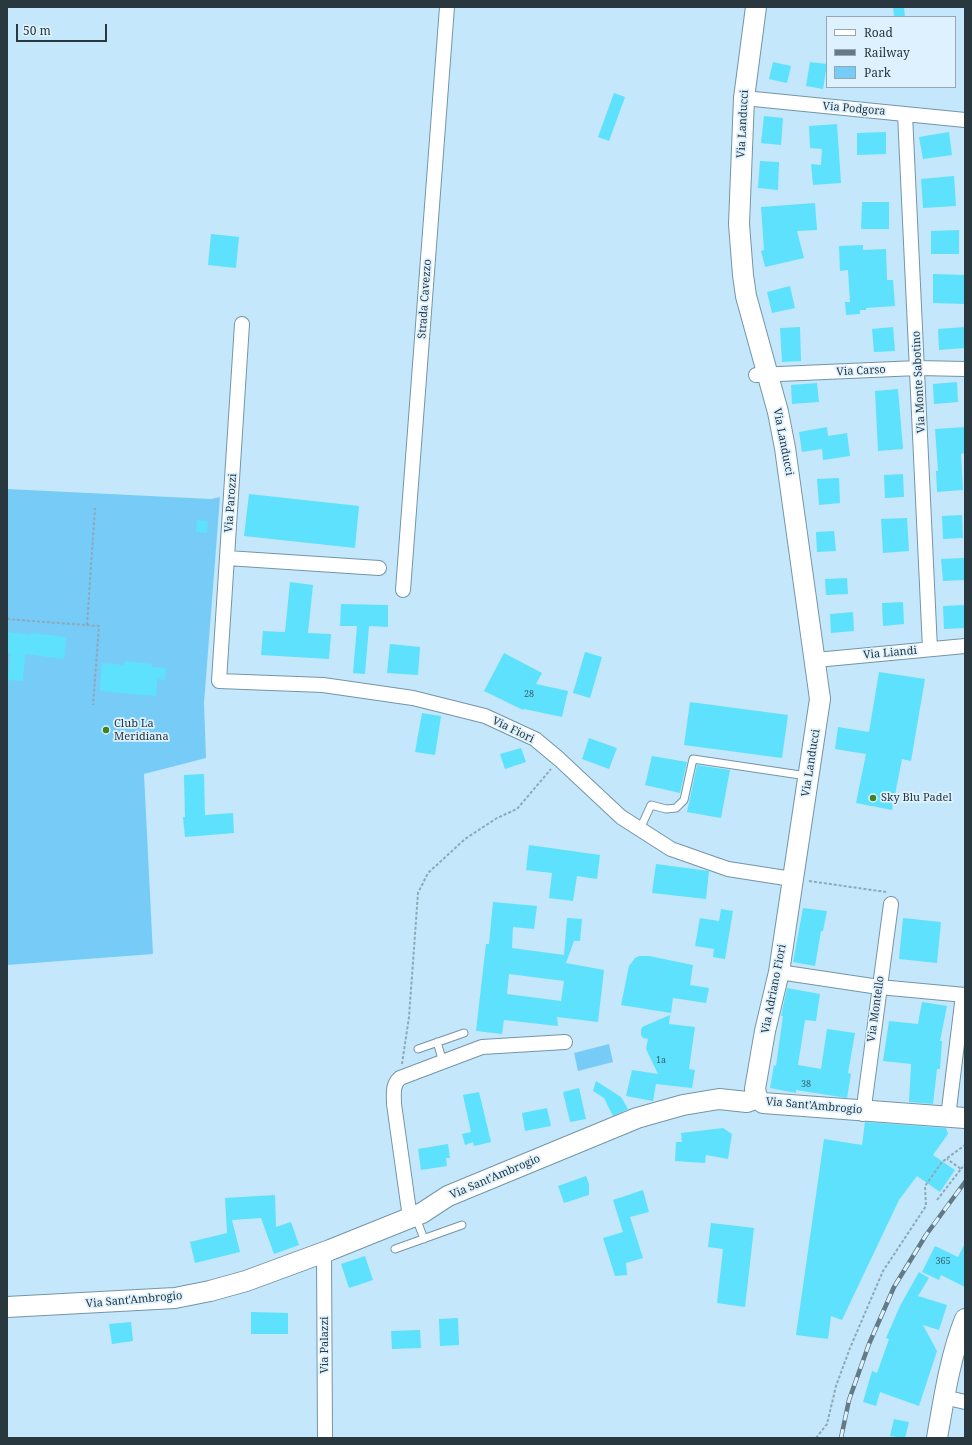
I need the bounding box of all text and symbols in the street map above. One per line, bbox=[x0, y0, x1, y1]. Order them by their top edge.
scale bar bbox=[18, 16, 109, 42]
legend bbox=[826, 16, 956, 88]
text: 50 m bbox=[23, 22, 51, 39]
text: Road bbox=[864, 24, 893, 41]
text: Railway bbox=[864, 44, 910, 61]
text: Park bbox=[864, 64, 891, 81]
street label: Via Landucci bbox=[735, 90, 751, 158]
street label: Via Podgora bbox=[822, 100, 886, 118]
street label: Strada Cavezzo bbox=[416, 259, 434, 339]
street label: Via Monte Sabotino bbox=[910, 330, 928, 434]
street label: Via Carso bbox=[836, 363, 886, 379]
street label: Via Landucci bbox=[770, 407, 796, 477]
street label: Via Parozzi bbox=[222, 473, 240, 533]
street label: Via Liandi bbox=[863, 644, 917, 662]
house number: 28 bbox=[524, 689, 534, 699]
street label: Via Fiori bbox=[490, 714, 536, 746]
place label: Club La Meridiana bbox=[114, 717, 169, 743]
marker: Club La Meridiana bbox=[101, 725, 111, 735]
street label: Via Landucci bbox=[799, 728, 823, 798]
place label: Sky Blu Padel bbox=[881, 791, 952, 805]
marker: Sky Blu Padel bbox=[868, 793, 878, 803]
street label: Via Adriano Fiori bbox=[759, 943, 789, 1035]
street label: Via Montello bbox=[865, 975, 887, 1043]
house number: 1a bbox=[656, 1055, 666, 1065]
house number: 38 bbox=[801, 1079, 811, 1089]
street label: Via Sant'Ambrogio bbox=[765, 1095, 863, 1117]
street label: Via Sant'Ambrogio bbox=[448, 1152, 542, 1202]
house number: 365 bbox=[935, 1256, 951, 1266]
street label: Via Sant'Ambrogio bbox=[85, 1289, 183, 1311]
street label: Via Palazzi bbox=[318, 1316, 332, 1374]

